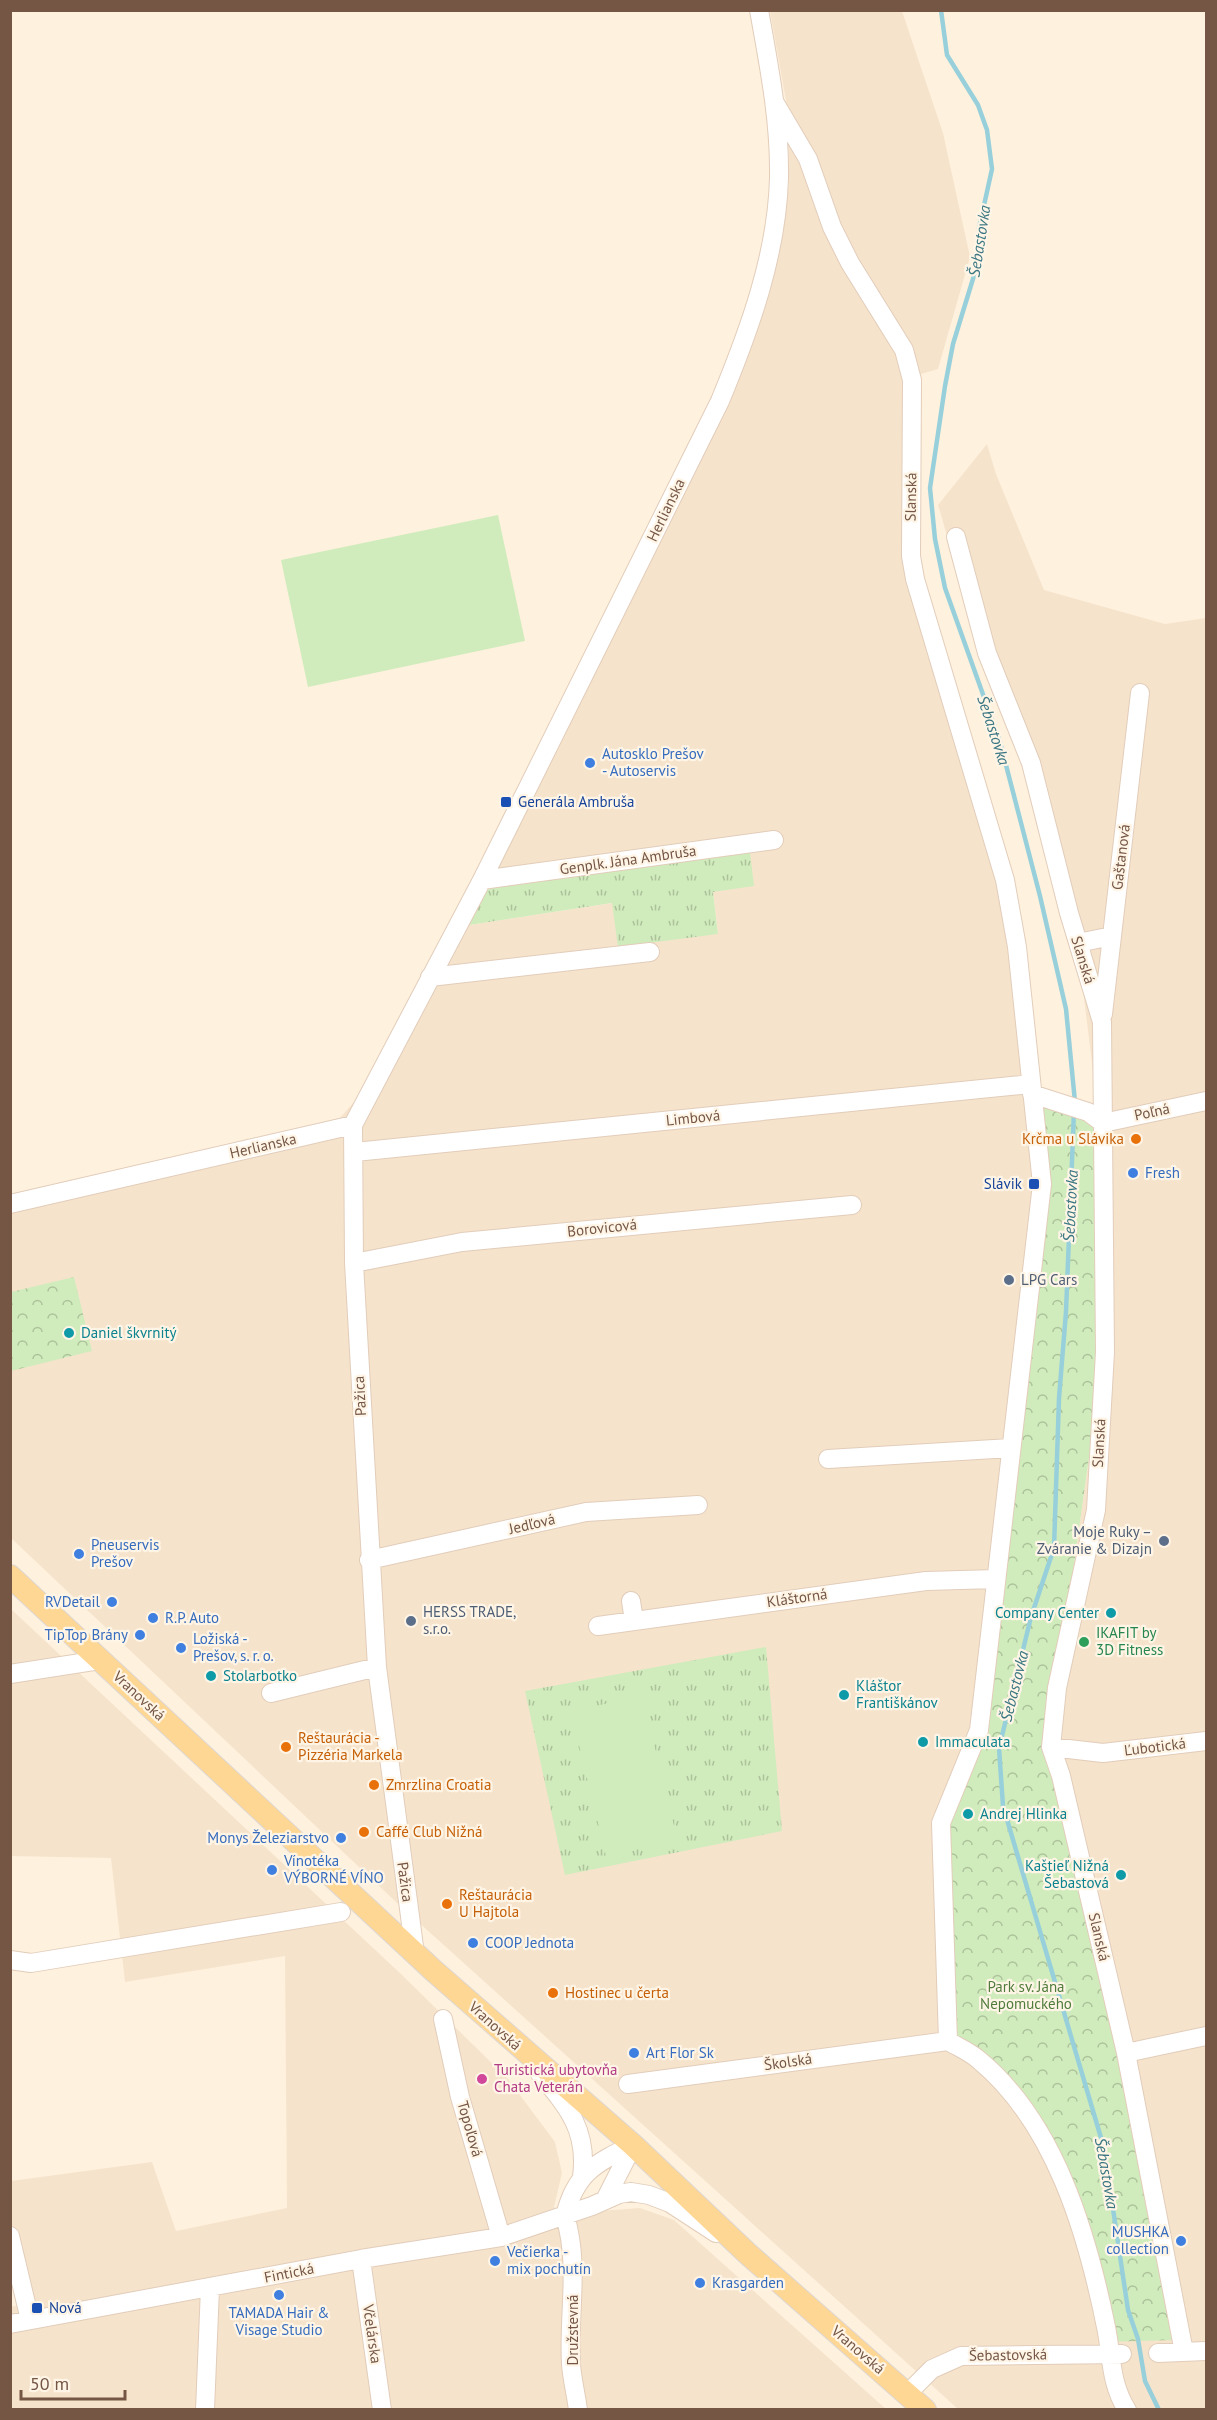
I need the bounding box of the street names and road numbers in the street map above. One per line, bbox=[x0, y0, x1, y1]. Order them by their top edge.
street label: Slanská bbox=[901, 472, 920, 522]
street label: Herlianska bbox=[642, 475, 689, 544]
street label: Gaštanová bbox=[1107, 823, 1134, 891]
street label: Genplk. Jána Ambruša bbox=[558, 841, 697, 878]
street label: Slanská bbox=[1067, 934, 1100, 986]
street label: Poľná bbox=[1132, 1098, 1171, 1125]
street label: Limbová bbox=[665, 1105, 721, 1130]
street label: Herlianska bbox=[228, 1129, 298, 1162]
street label: Borovicová bbox=[566, 1214, 638, 1241]
street label: Pažica bbox=[349, 1375, 370, 1417]
street label: Slanská bbox=[1088, 1418, 1109, 1468]
street label: Jedľová bbox=[506, 1509, 557, 1538]
street label: Kláštorná bbox=[765, 1584, 828, 1611]
street label: Vranovská bbox=[109, 1666, 169, 1725]
street label: Ľubotická bbox=[1123, 1733, 1187, 1760]
street label: Pažica bbox=[393, 1861, 418, 1903]
street label: Slanská bbox=[1085, 1911, 1114, 1963]
street label: Vranovská bbox=[464, 1996, 526, 2054]
street label: Školská bbox=[763, 2049, 813, 2074]
street label: Topoľová bbox=[453, 2099, 488, 2159]
street label: Fintická bbox=[262, 2258, 315, 2287]
street label: Družstevná bbox=[563, 2294, 582, 2366]
street label: Včelárska bbox=[359, 2302, 386, 2365]
street label: Vranovská bbox=[827, 2321, 889, 2378]
street label: Šebastovská bbox=[969, 2344, 1047, 2365]

